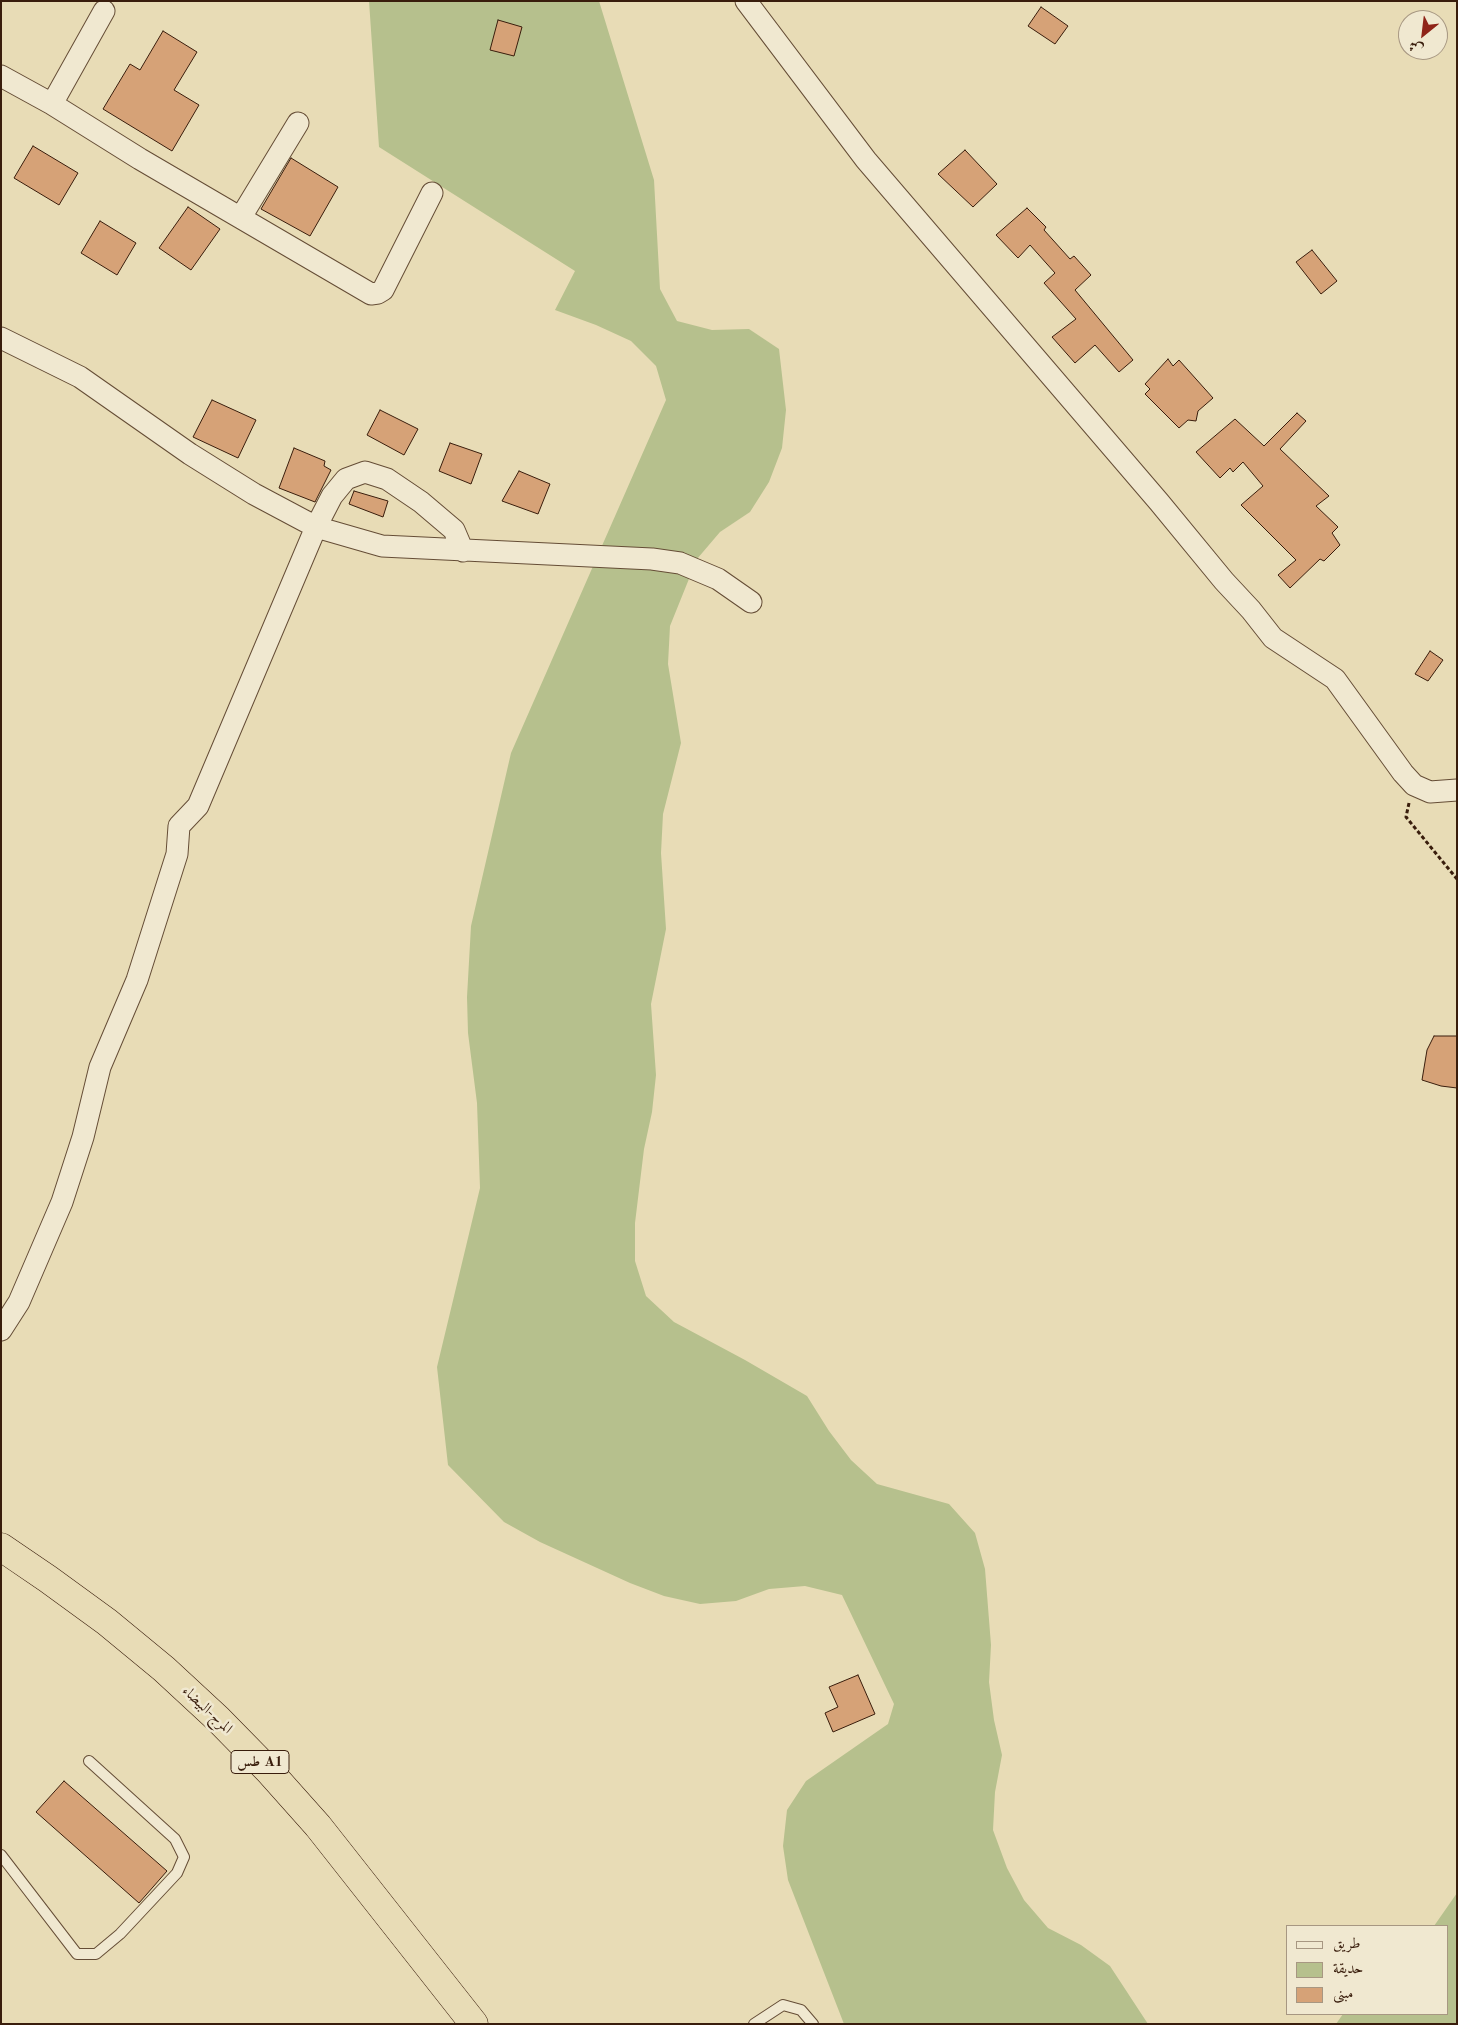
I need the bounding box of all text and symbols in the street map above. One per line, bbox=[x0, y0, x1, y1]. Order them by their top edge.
north arrow bbox=[1398, 10, 1448, 60]
text: ش bbox=[1407, 38, 1426, 57]
street label: المرج-البيضاء bbox=[178, 1682, 236, 1738]
road number: طس A1 bbox=[231, 1750, 289, 1774]
legend bbox=[1286, 1925, 1448, 2015]
text: طريق bbox=[1333, 1937, 1360, 1952]
text: حديقة bbox=[1333, 1962, 1363, 1977]
text: مبنى bbox=[1333, 1987, 1353, 2002]

